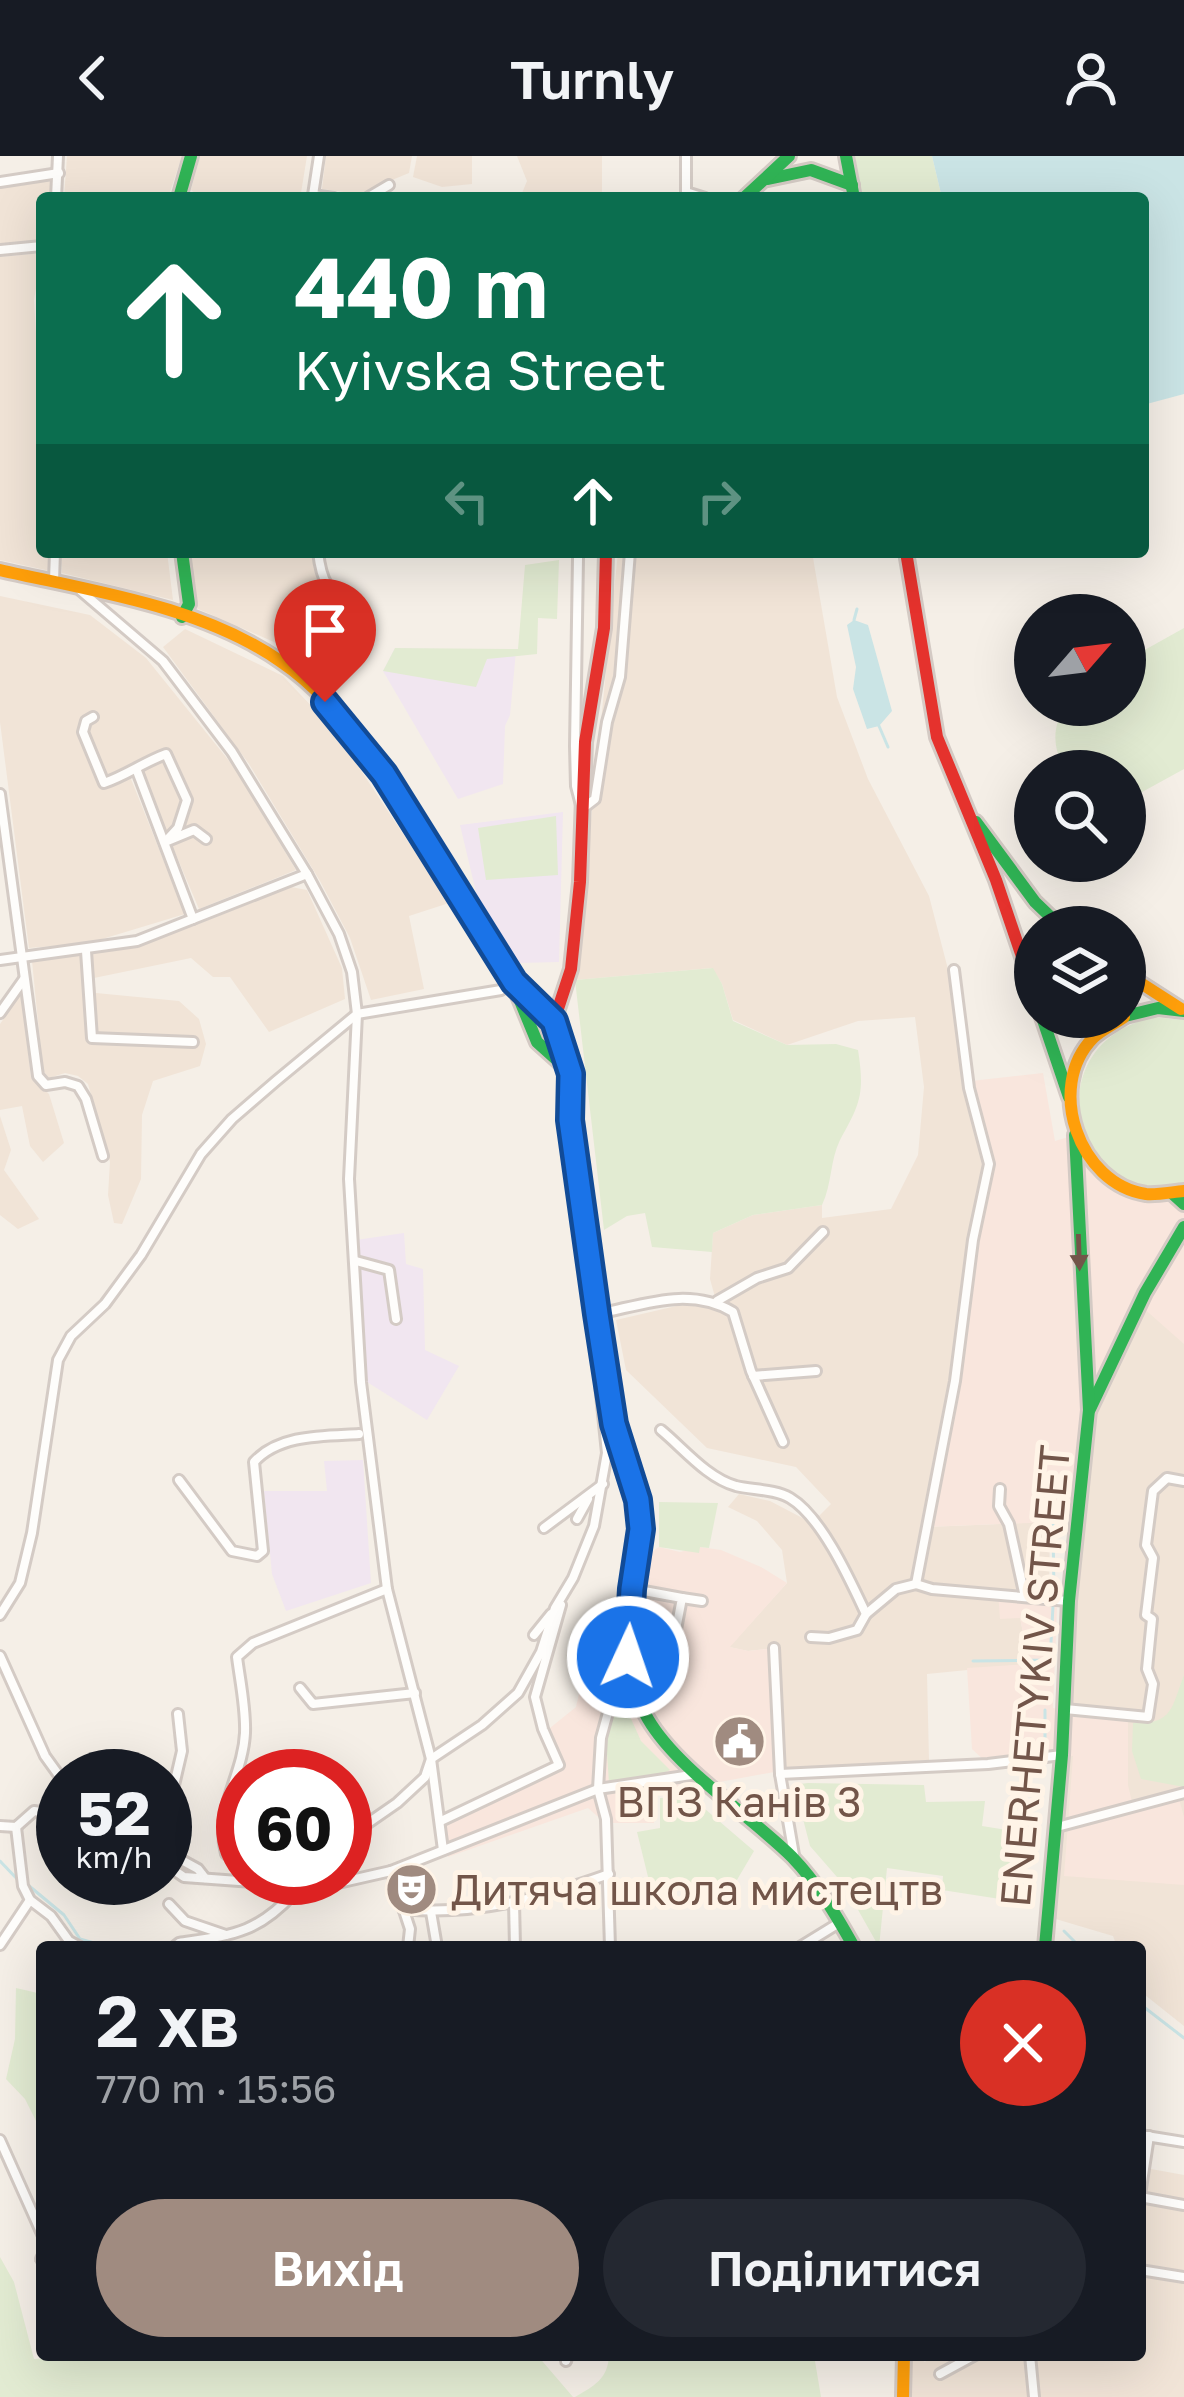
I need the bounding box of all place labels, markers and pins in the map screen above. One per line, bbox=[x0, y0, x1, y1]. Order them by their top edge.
pin bbox=[274, 579, 376, 702]
public building icon: ВПЗ Канів 3 bbox=[711, 1714, 767, 1770]
place label: ВПЗ Канів 3 bbox=[616, 1776, 862, 1826]
theatre icon: Дитяча школа мистецтв bbox=[384, 1861, 440, 1917]
place label: Дитяча школа мистецтв bbox=[451, 1864, 943, 1914]

